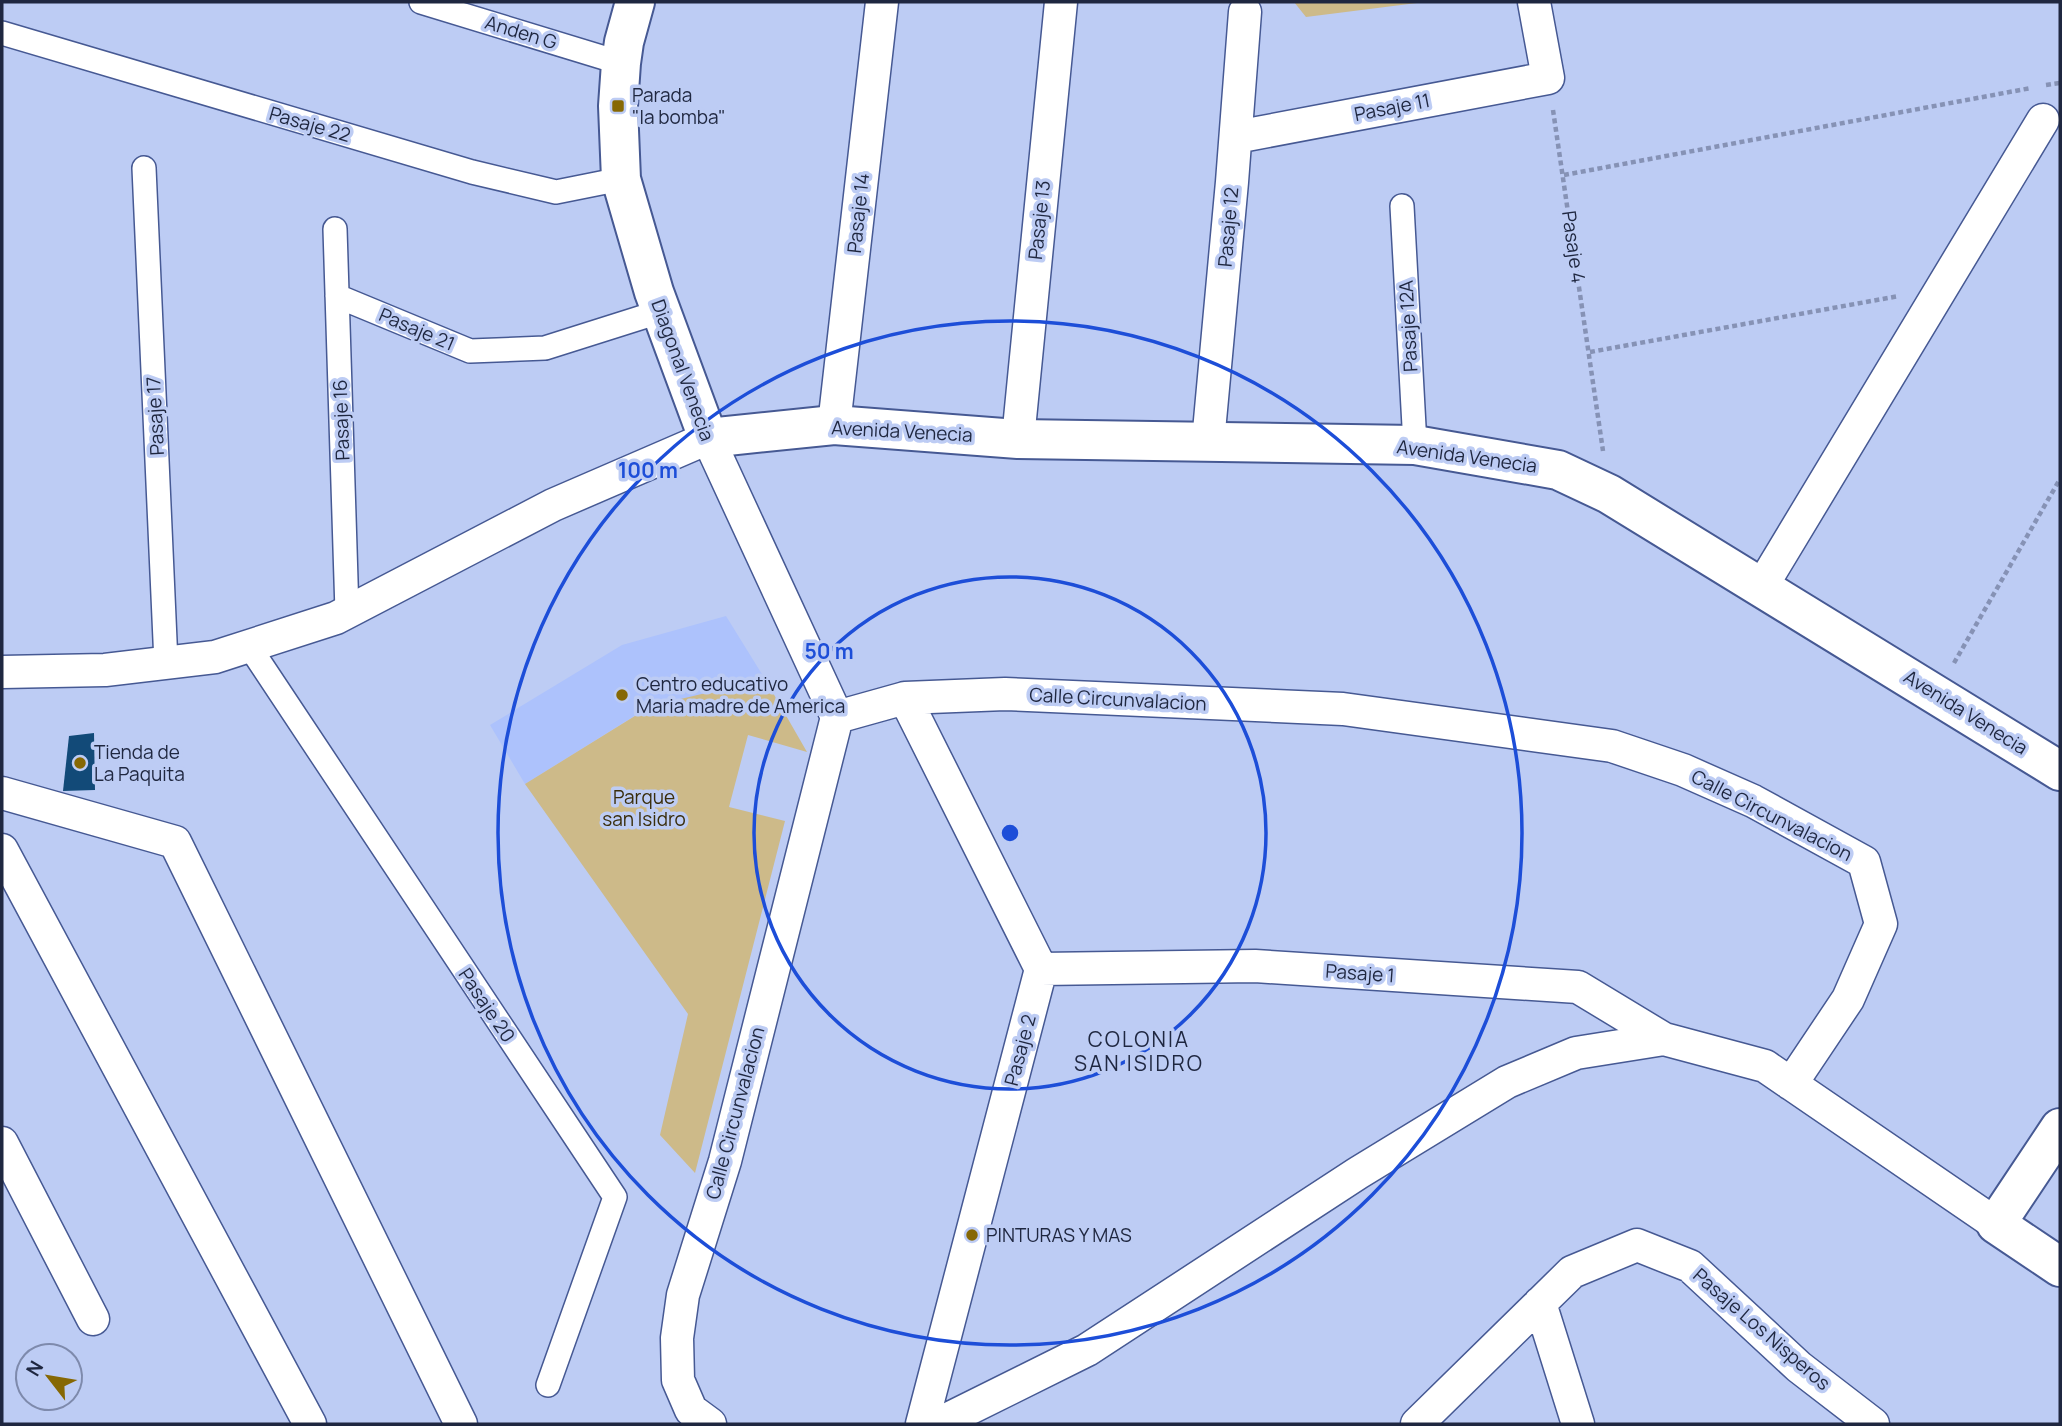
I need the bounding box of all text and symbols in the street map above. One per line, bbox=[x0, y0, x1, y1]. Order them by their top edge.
street label: Anden G bbox=[482, 9, 560, 55]
place label: Parada "la bomba" bbox=[632, 82, 726, 130]
street label: Pasaje 11 bbox=[1352, 87, 1432, 127]
marker: Parada "la bomba" bbox=[610, 98, 626, 114]
street label: Pasaje 22 bbox=[266, 100, 354, 148]
street label: Pasaje 14 bbox=[841, 172, 875, 254]
street label: Pasaje 13 bbox=[1022, 179, 1056, 261]
street label: Pasaje 12 bbox=[1212, 186, 1244, 268]
street label: Pasaje 4 bbox=[1556, 209, 1592, 285]
street label: Pasaje 12A bbox=[1393, 280, 1423, 372]
street label: Diagonal Venecia bbox=[645, 296, 721, 444]
street label: Pasaje 21 bbox=[375, 301, 459, 357]
street label: Pasaje 17 bbox=[140, 376, 170, 456]
street label: Pasaje 16 bbox=[327, 379, 355, 461]
street label: Avenida Venecia bbox=[831, 414, 973, 448]
street label: Avenida Venecia bbox=[1395, 433, 1539, 479]
text: 100 m bbox=[618, 456, 678, 484]
text: 50 m bbox=[804, 637, 854, 665]
street label: Avenida Venecia bbox=[1899, 664, 2033, 760]
place label: Centro educativo Maria madre de America bbox=[636, 671, 845, 719]
street label: Calle Circunvalacion bbox=[1029, 681, 1207, 717]
marker: Centro educativo Maria madre de America bbox=[614, 687, 630, 703]
place label: Tienda de La Paquita bbox=[94, 739, 185, 787]
marker: Tienda de La Paquita bbox=[72, 755, 88, 771]
street label: Calle Circunvalacion bbox=[1687, 763, 1857, 867]
park label: Parque san Isidro bbox=[602, 784, 686, 832]
centre of rings bbox=[998, 821, 1022, 845]
street label: Pasaje 1 bbox=[1325, 958, 1395, 988]
street label: Pasaje 20 bbox=[453, 963, 521, 1047]
street label: Pasaje 2 bbox=[998, 1012, 1042, 1088]
street label: Calle Circunvalacion bbox=[699, 1024, 771, 1202]
district label: COLONIA SAN ISIDRO bbox=[1074, 1025, 1204, 1077]
place label: PINTURAS Y MAS bbox=[986, 1222, 1132, 1248]
marker: PINTURAS Y MAS bbox=[964, 1227, 980, 1243]
street label: Pasaje Los Nisperos bbox=[1688, 1262, 1836, 1396]
north arrow bbox=[14, 1342, 84, 1412]
text: N bbox=[20, 1356, 49, 1381]

